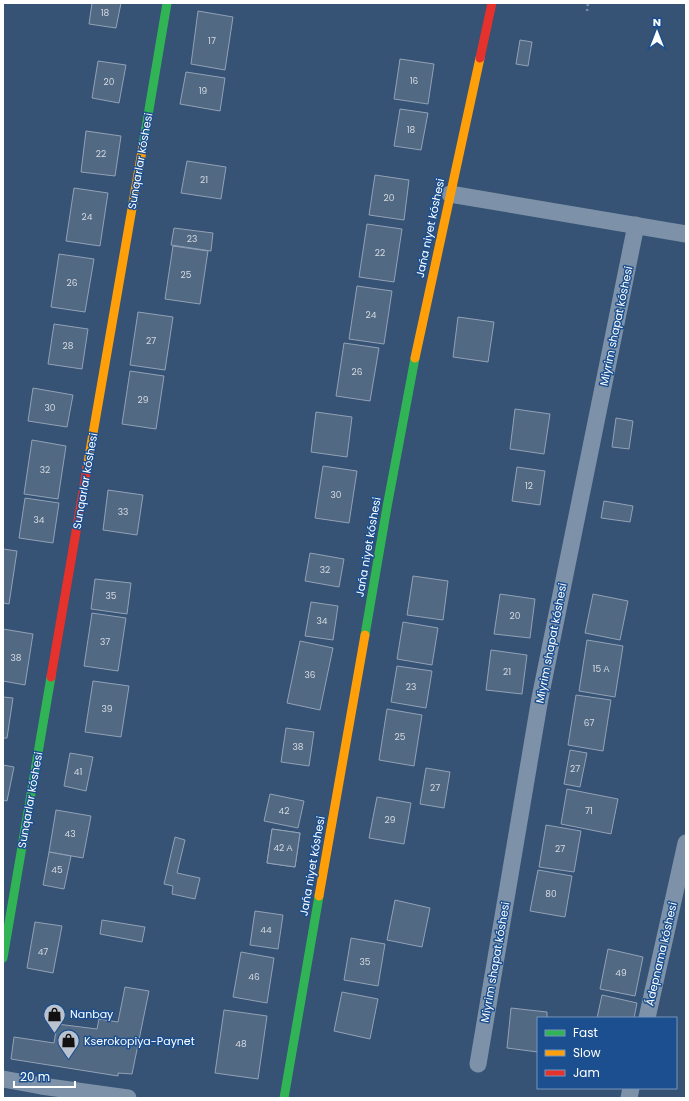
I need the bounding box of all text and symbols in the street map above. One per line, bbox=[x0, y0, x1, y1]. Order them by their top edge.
house number: 18 bbox=[101, 7, 110, 19]
north arrow bbox=[637, 12, 677, 52]
text: N bbox=[653, 14, 661, 30]
house number: 17 bbox=[208, 35, 216, 47]
house number: 16 bbox=[410, 75, 419, 87]
house number: 20 bbox=[104, 76, 115, 88]
house number: 19 bbox=[199, 85, 208, 97]
street label: Sunqarlar kóshesi bbox=[124, 111, 156, 210]
house number: 18 bbox=[407, 124, 416, 136]
house number: 22 bbox=[96, 148, 106, 160]
house number: 21 bbox=[200, 174, 208, 186]
street label: Jańa niyet kóshesi bbox=[412, 177, 448, 279]
house number: 20 bbox=[384, 192, 395, 204]
house number: 24 bbox=[82, 211, 93, 223]
house number: 23 bbox=[187, 233, 197, 245]
house number: 22 bbox=[375, 247, 385, 259]
street label: Miyrim shapat kóshesi bbox=[595, 264, 637, 387]
house number: 25 bbox=[181, 269, 192, 281]
house number: 26 bbox=[67, 277, 78, 289]
house number: 24 bbox=[366, 309, 377, 321]
house number: 27 bbox=[146, 335, 156, 347]
house number: 28 bbox=[63, 340, 74, 352]
house number: 26 bbox=[352, 366, 363, 378]
house number: 29 bbox=[138, 394, 149, 406]
house number: 30 bbox=[45, 402, 56, 414]
street label: Sunqarlar kóshesi bbox=[69, 431, 101, 530]
house number: 32 bbox=[40, 464, 50, 476]
house number: 12 bbox=[525, 480, 533, 492]
house number: 30 bbox=[331, 489, 342, 501]
street label: Jańa niyet kóshesi bbox=[351, 496, 385, 598]
house number: 33 bbox=[118, 506, 128, 518]
house number: 34 bbox=[34, 514, 45, 526]
house number: 32 bbox=[320, 564, 330, 576]
street label: Miyrim shapat kóshesi bbox=[531, 581, 571, 705]
house number: 35 bbox=[106, 590, 117, 602]
house number: 20 bbox=[510, 610, 521, 622]
house number: 34 bbox=[317, 615, 328, 627]
house number: 37 bbox=[100, 636, 110, 648]
house number: 38 bbox=[11, 652, 22, 664]
house number: 15 А bbox=[593, 663, 609, 675]
house number: 21 bbox=[503, 666, 511, 678]
house number: 36 bbox=[304, 669, 316, 681]
house number: 23 bbox=[406, 681, 416, 693]
house number: 39 bbox=[102, 703, 113, 715]
house number: 67 bbox=[584, 717, 594, 729]
house number: 25 bbox=[395, 731, 406, 743]
house number: 38 bbox=[293, 741, 304, 753]
street label: Sunqarlar kóshesi bbox=[14, 750, 46, 849]
house number: 27 bbox=[570, 763, 580, 775]
house number: 41 bbox=[74, 766, 82, 778]
house number: 27 bbox=[430, 782, 440, 794]
house number: 42 bbox=[279, 805, 289, 817]
house number: 71 bbox=[585, 805, 593, 817]
house number: 29 bbox=[385, 814, 396, 826]
street label: Jańa niyet kóshesi bbox=[295, 815, 329, 917]
house number: 43 bbox=[65, 828, 75, 840]
house number: 42 А bbox=[273, 842, 293, 854]
house number: 27 bbox=[555, 843, 565, 855]
house number: 45 bbox=[51, 864, 63, 876]
house number: 80 bbox=[545, 888, 557, 900]
street label: Miyrim shapat kóshesi bbox=[477, 900, 514, 1024]
street label: Ádepnama kóshesi bbox=[641, 900, 681, 1007]
house number: 44 bbox=[260, 924, 272, 936]
house number: 47 bbox=[38, 946, 48, 958]
house number: 35 bbox=[360, 956, 371, 968]
house number: 49 bbox=[615, 967, 627, 979]
house number: 46 bbox=[248, 971, 260, 983]
shop icon: Nanbay bbox=[41, 1001, 67, 1034]
place label: Nanbay bbox=[70, 1006, 114, 1022]
legend bbox=[537, 1017, 677, 1089]
text: Fast bbox=[573, 1024, 598, 1041]
shop icon: Kserokopiya-Paynet bbox=[56, 1028, 82, 1061]
place label: Kserokopiya-Paynet bbox=[84, 1033, 195, 1049]
house number: 48 bbox=[235, 1038, 247, 1050]
text: Slow bbox=[573, 1044, 601, 1061]
scale bar bbox=[14, 1063, 75, 1089]
text: Jam bbox=[573, 1064, 600, 1081]
text: 20 m bbox=[20, 1068, 50, 1085]

